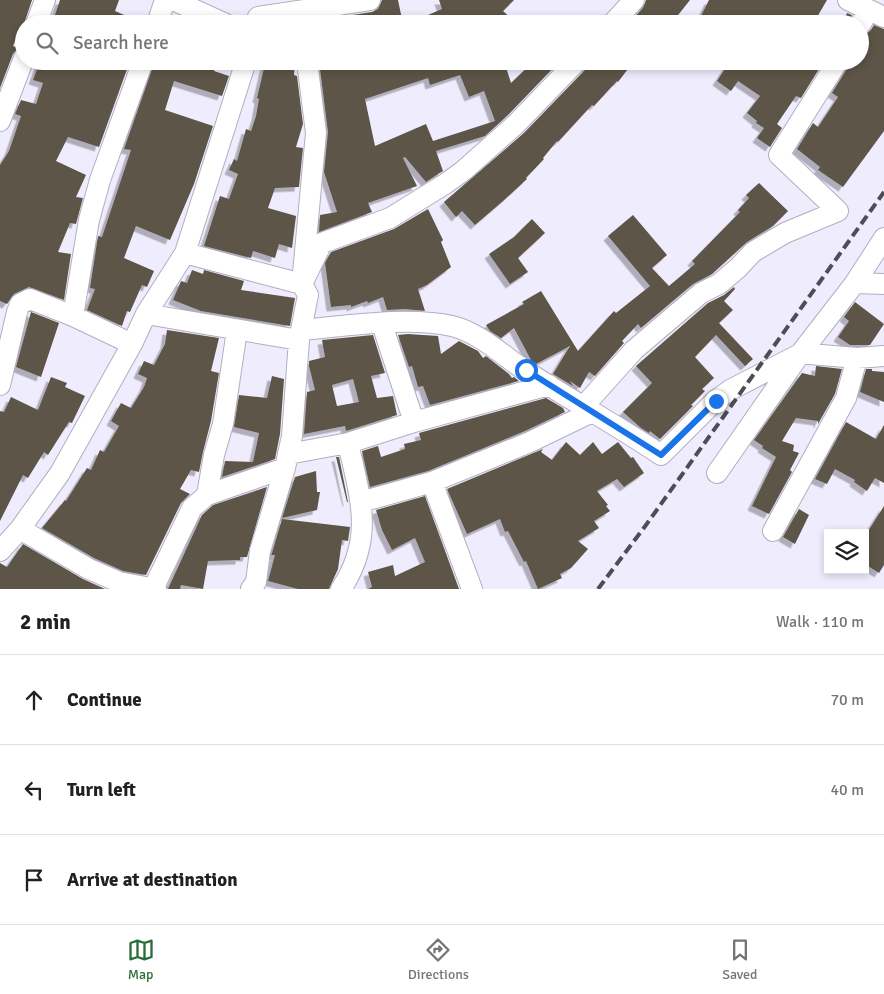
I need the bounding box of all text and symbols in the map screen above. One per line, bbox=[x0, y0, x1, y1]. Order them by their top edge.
search box bbox=[15, 15, 869, 70]
icon: search bbox=[33, 29, 61, 57]
text: Search here bbox=[73, 31, 169, 55]
route start bbox=[515, 359, 538, 382]
route end bbox=[705, 390, 728, 413]
map controls bbox=[824, 529, 869, 574]
button: layers bbox=[824, 529, 869, 574]
text: 2 min bbox=[20, 609, 71, 635]
text: Walk · 110 m bbox=[776, 612, 864, 632]
icon: ahead bbox=[20, 686, 48, 714]
text: Continue bbox=[67, 688, 142, 712]
text: 70 m bbox=[830, 690, 864, 710]
icon: left bbox=[20, 776, 48, 804]
text: Turn left bbox=[67, 778, 136, 802]
text: 40 m bbox=[830, 780, 864, 800]
icon: arrive bbox=[20, 866, 48, 894]
text: Arrive at destination bbox=[67, 868, 238, 892]
tab: Map bbox=[127, 936, 155, 983]
tab: Directions bbox=[408, 936, 469, 983]
tab: Saved bbox=[722, 936, 757, 983]

